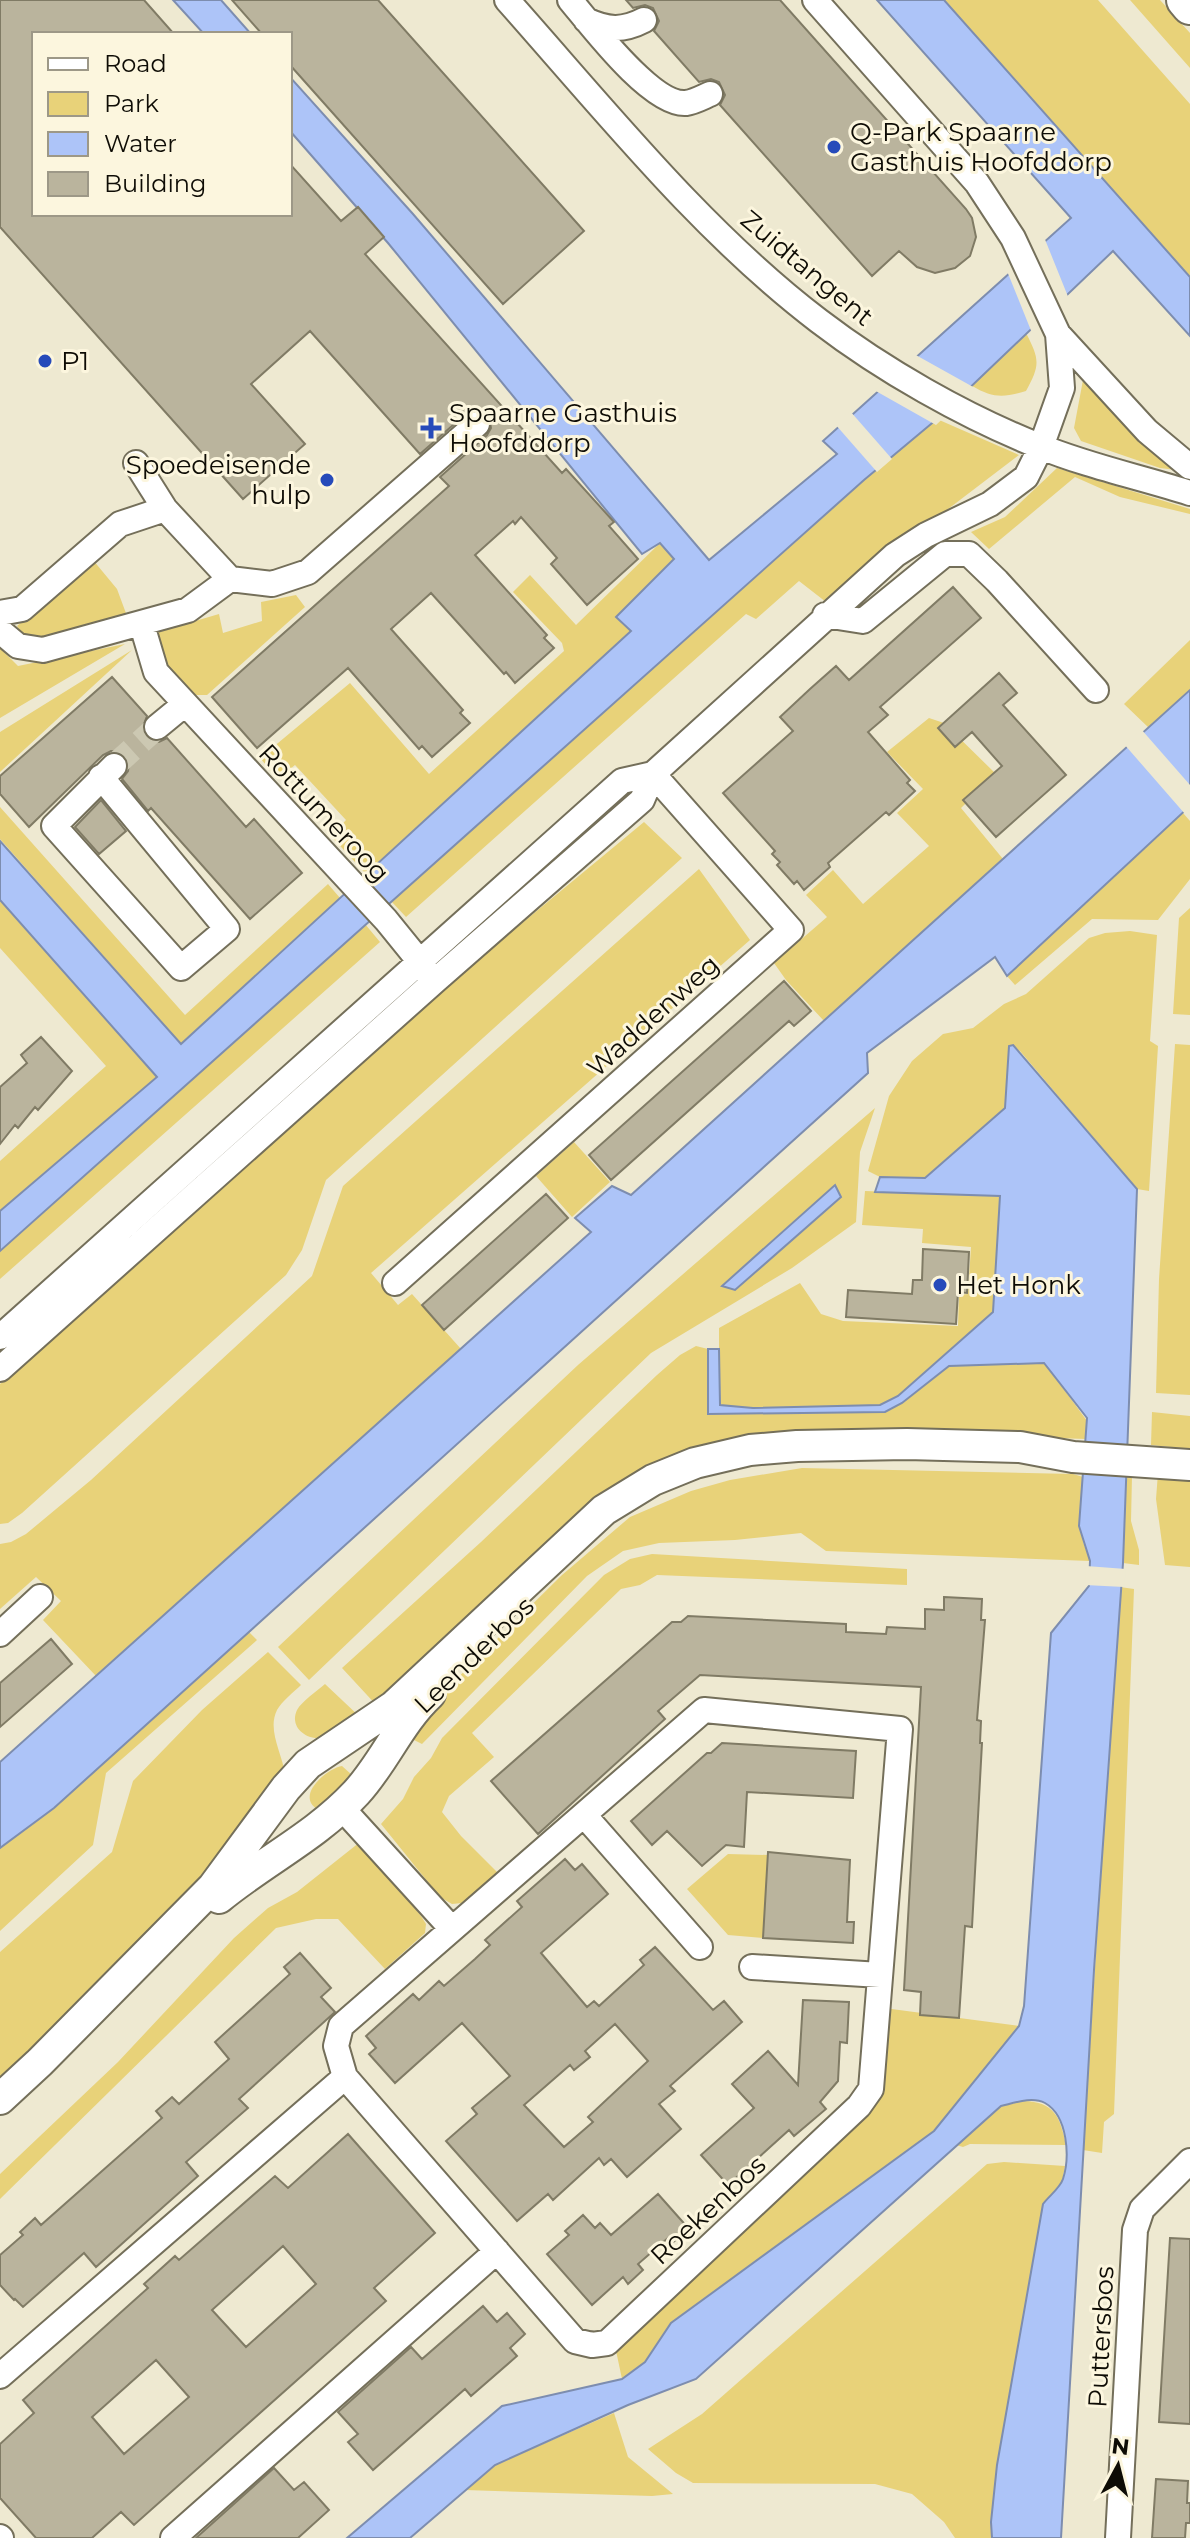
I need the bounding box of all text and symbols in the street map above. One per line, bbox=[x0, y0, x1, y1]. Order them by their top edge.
legend bbox=[32, 32, 292, 216]
text: Road bbox=[104, 49, 167, 78]
text: Park bbox=[104, 89, 159, 118]
place label: Q-Park Spaarne Gasthuis Hoofddorp bbox=[850, 116, 1112, 178]
text: Water bbox=[104, 129, 177, 158]
marker: Q-Park Spaarne Gasthuis Hoofddorp bbox=[825, 138, 843, 156]
text: Building bbox=[104, 169, 207, 198]
street label: Zuidtangent bbox=[734, 203, 880, 333]
place label: P1 bbox=[61, 345, 89, 377]
marker: P1 bbox=[36, 352, 54, 370]
place label: Spaarne Gasthuis Hoofddorp bbox=[449, 397, 677, 459]
marker: Spaarne Gasthuis Hoofddorp bbox=[420, 417, 442, 439]
place label: Spoedeisende hulp bbox=[126, 449, 311, 511]
marker: Spoedeisende hulp bbox=[318, 471, 336, 489]
street label: Rottumeroog bbox=[252, 737, 396, 889]
street label: Waddenweg bbox=[580, 948, 726, 1084]
place label: Het Honk bbox=[956, 1269, 1081, 1301]
marker: Het Honk bbox=[931, 1276, 949, 1294]
street label: Leenderbos bbox=[407, 1590, 541, 1720]
street label: Roekenbos bbox=[644, 2149, 772, 2271]
street label: Puttersbos bbox=[1081, 2265, 1121, 2409]
north arrow bbox=[1078, 2426, 1158, 2506]
text: N bbox=[1110, 2432, 1131, 2461]

